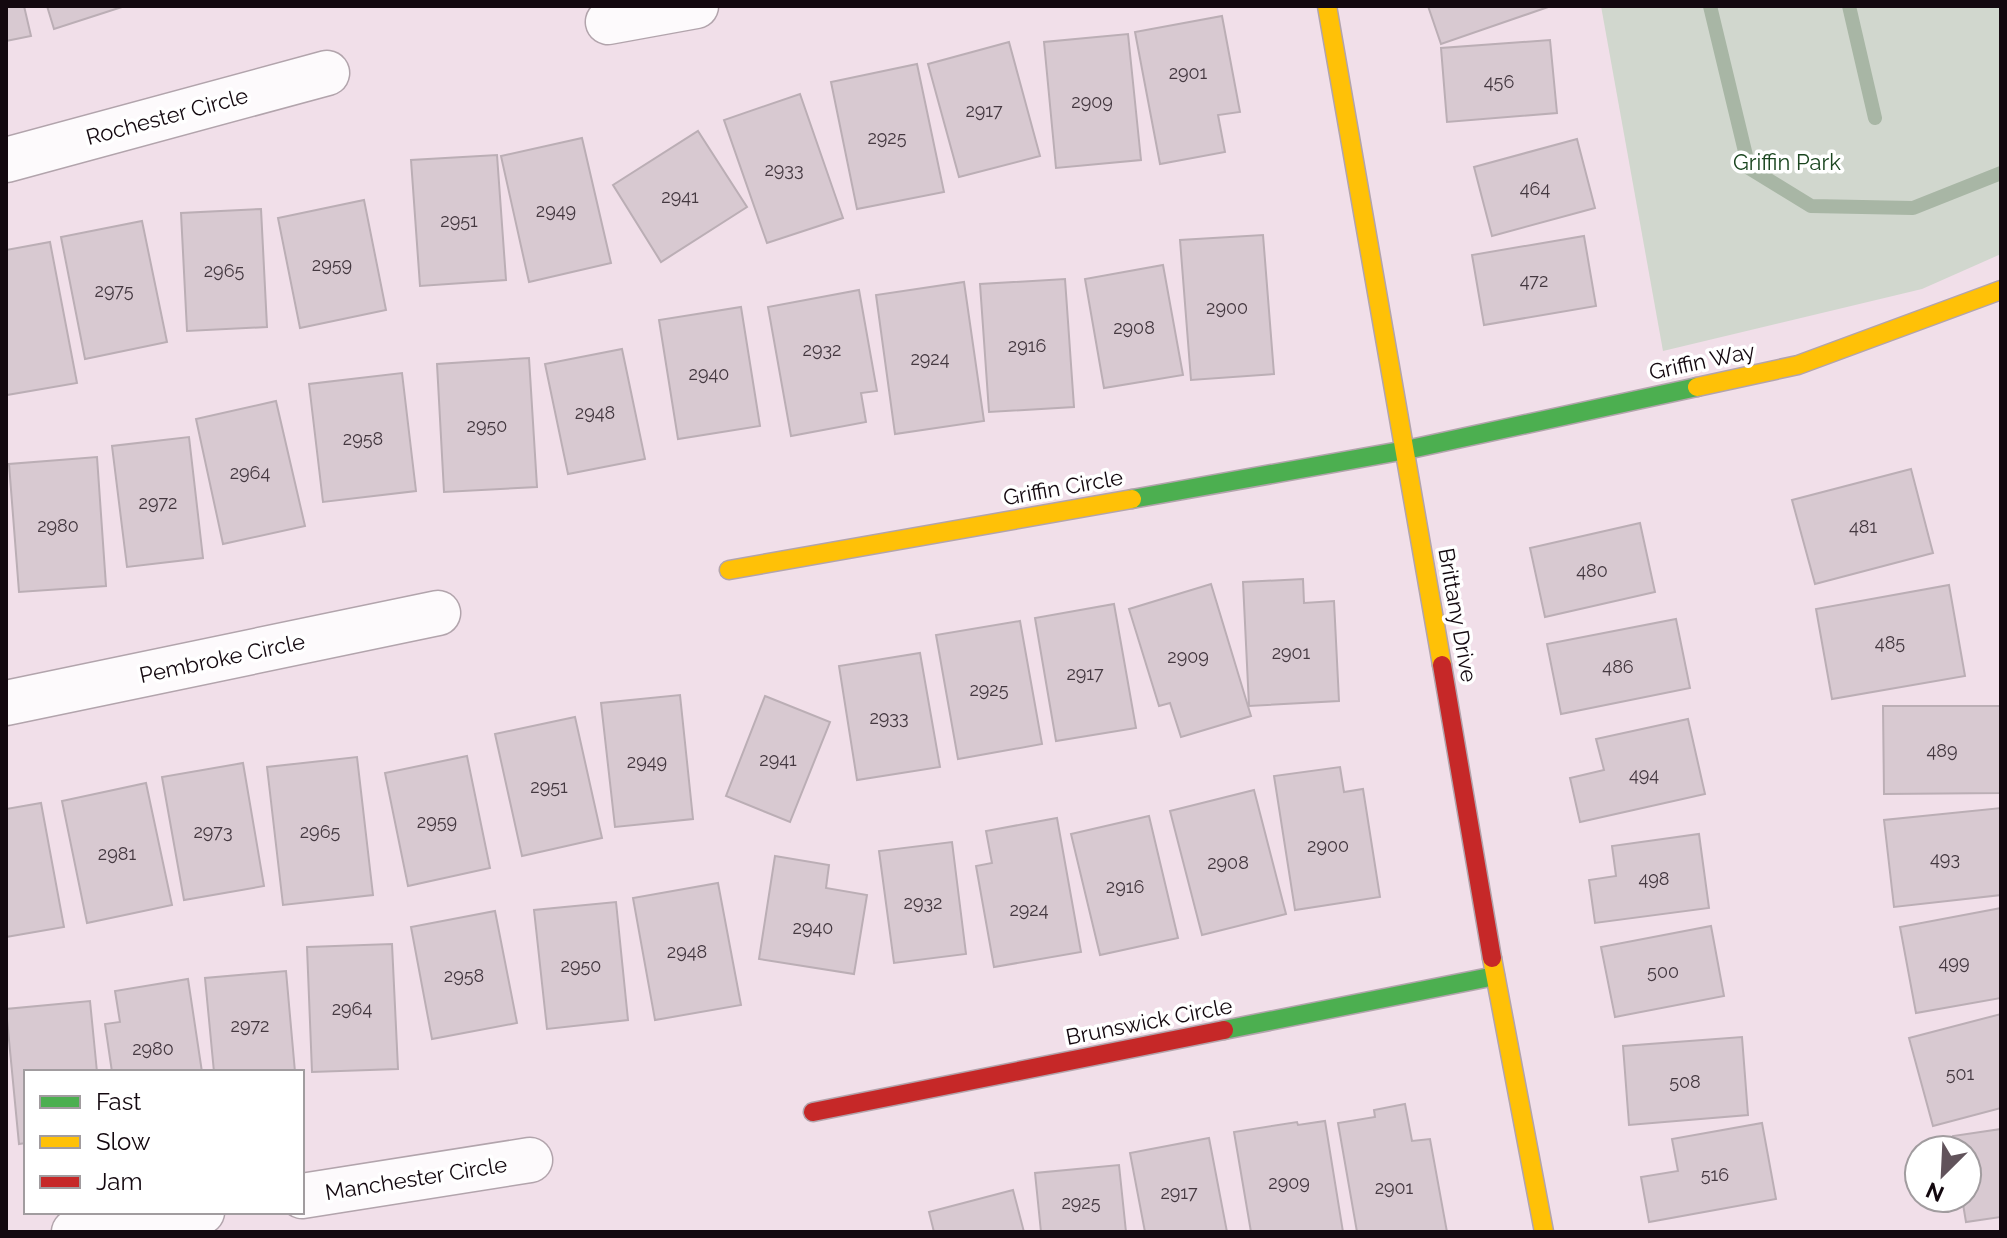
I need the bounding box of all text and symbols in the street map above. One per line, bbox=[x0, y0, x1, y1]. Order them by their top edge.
house number: 2901 bbox=[1169, 62, 1208, 83]
house number: 456 bbox=[1484, 71, 1514, 92]
street label: Rochester Circle bbox=[83, 82, 251, 150]
house number: 2909 bbox=[1071, 91, 1113, 112]
house number: 2917 bbox=[965, 100, 1003, 121]
house number: 2925 bbox=[867, 127, 907, 148]
park label: Griffin Park bbox=[1733, 149, 1841, 175]
house number: 2933 bbox=[764, 159, 804, 180]
house number: 464 bbox=[1520, 178, 1550, 199]
house number: 2941 bbox=[661, 186, 699, 207]
house number: 2949 bbox=[536, 200, 576, 221]
house number: 2951 bbox=[440, 210, 478, 231]
house number: 2959 bbox=[312, 254, 352, 275]
house number: 2965 bbox=[204, 260, 244, 281]
house number: 472 bbox=[1520, 270, 1548, 291]
house number: 2975 bbox=[95, 280, 134, 301]
house number: 2900 bbox=[1206, 297, 1248, 318]
house number: 2908 bbox=[1113, 317, 1155, 338]
house number: 2916 bbox=[1008, 335, 1046, 356]
street label: Griffin Way bbox=[1647, 337, 1757, 385]
house number: 2932 bbox=[803, 339, 841, 360]
house number: 2924 bbox=[910, 348, 950, 369]
house number: 2940 bbox=[689, 363, 729, 384]
house number: 2948 bbox=[575, 402, 615, 423]
house number: 2950 bbox=[467, 415, 507, 436]
house number: 2958 bbox=[343, 428, 383, 449]
house number: 2964 bbox=[230, 462, 270, 483]
street label: Griffin Circle bbox=[1001, 464, 1125, 510]
house number: 2972 bbox=[139, 492, 177, 513]
house number: 2980 bbox=[37, 515, 79, 536]
house number: 481 bbox=[1849, 516, 1877, 537]
street label: Brittany Drive bbox=[1433, 546, 1483, 684]
house number: 480 bbox=[1576, 560, 1608, 581]
street label: Pembroke Circle bbox=[137, 628, 307, 688]
house number: 485 bbox=[1875, 632, 1905, 653]
house number: 2901 bbox=[1272, 642, 1311, 663]
house number: 2909 bbox=[1167, 646, 1209, 667]
house number: 486 bbox=[1602, 656, 1634, 677]
house number: 2917 bbox=[1066, 663, 1104, 684]
house number: 2925 bbox=[969, 679, 1009, 700]
house number: 2933 bbox=[869, 707, 909, 728]
house number: 489 bbox=[1926, 740, 1958, 761]
house number: 2941 bbox=[759, 749, 797, 770]
house number: 2949 bbox=[627, 751, 667, 772]
house number: 494 bbox=[1629, 764, 1659, 785]
house number: 2951 bbox=[530, 776, 568, 797]
house number: 2959 bbox=[417, 811, 457, 832]
house number: 2973 bbox=[193, 821, 233, 842]
house number: 2965 bbox=[300, 821, 340, 842]
house number: 2900 bbox=[1307, 835, 1349, 856]
house number: 2981 bbox=[98, 843, 136, 864]
house number: 493 bbox=[1930, 848, 1960, 869]
house number: 2908 bbox=[1207, 852, 1249, 873]
house number: 498 bbox=[1638, 868, 1670, 889]
house number: 2916 bbox=[1106, 876, 1144, 897]
house number: 2932 bbox=[904, 892, 942, 913]
house number: 2924 bbox=[1009, 899, 1049, 920]
house number: 2940 bbox=[793, 917, 833, 938]
house number: 2948 bbox=[667, 941, 707, 962]
house number: 499 bbox=[1939, 952, 1969, 973]
house number: 2950 bbox=[561, 955, 601, 976]
house number: 500 bbox=[1647, 961, 1679, 982]
house number: 2958 bbox=[444, 965, 484, 986]
street label: Brunswick Circle bbox=[1064, 992, 1234, 1050]
house number: 2964 bbox=[332, 998, 372, 1019]
house number: 2972 bbox=[231, 1015, 269, 1036]
house number: 2980 bbox=[132, 1038, 174, 1059]
house number: 501 bbox=[1946, 1063, 1975, 1084]
legend bbox=[24, 1070, 304, 1214]
house number: 508 bbox=[1669, 1071, 1701, 1092]
text: Fast bbox=[96, 1087, 141, 1116]
text: Slow bbox=[96, 1127, 151, 1156]
north arrow bbox=[1903, 1134, 1983, 1214]
street label: Manchester Circle bbox=[323, 1151, 509, 1205]
house number: 516 bbox=[1701, 1164, 1729, 1185]
text: Jam bbox=[96, 1167, 142, 1196]
house number: 2909 bbox=[1268, 1172, 1310, 1193]
house number: 2901 bbox=[1375, 1177, 1414, 1198]
text: N bbox=[1922, 1177, 1948, 1208]
house number: 2917 bbox=[1160, 1182, 1198, 1203]
house number: 2925 bbox=[1061, 1192, 1101, 1213]

